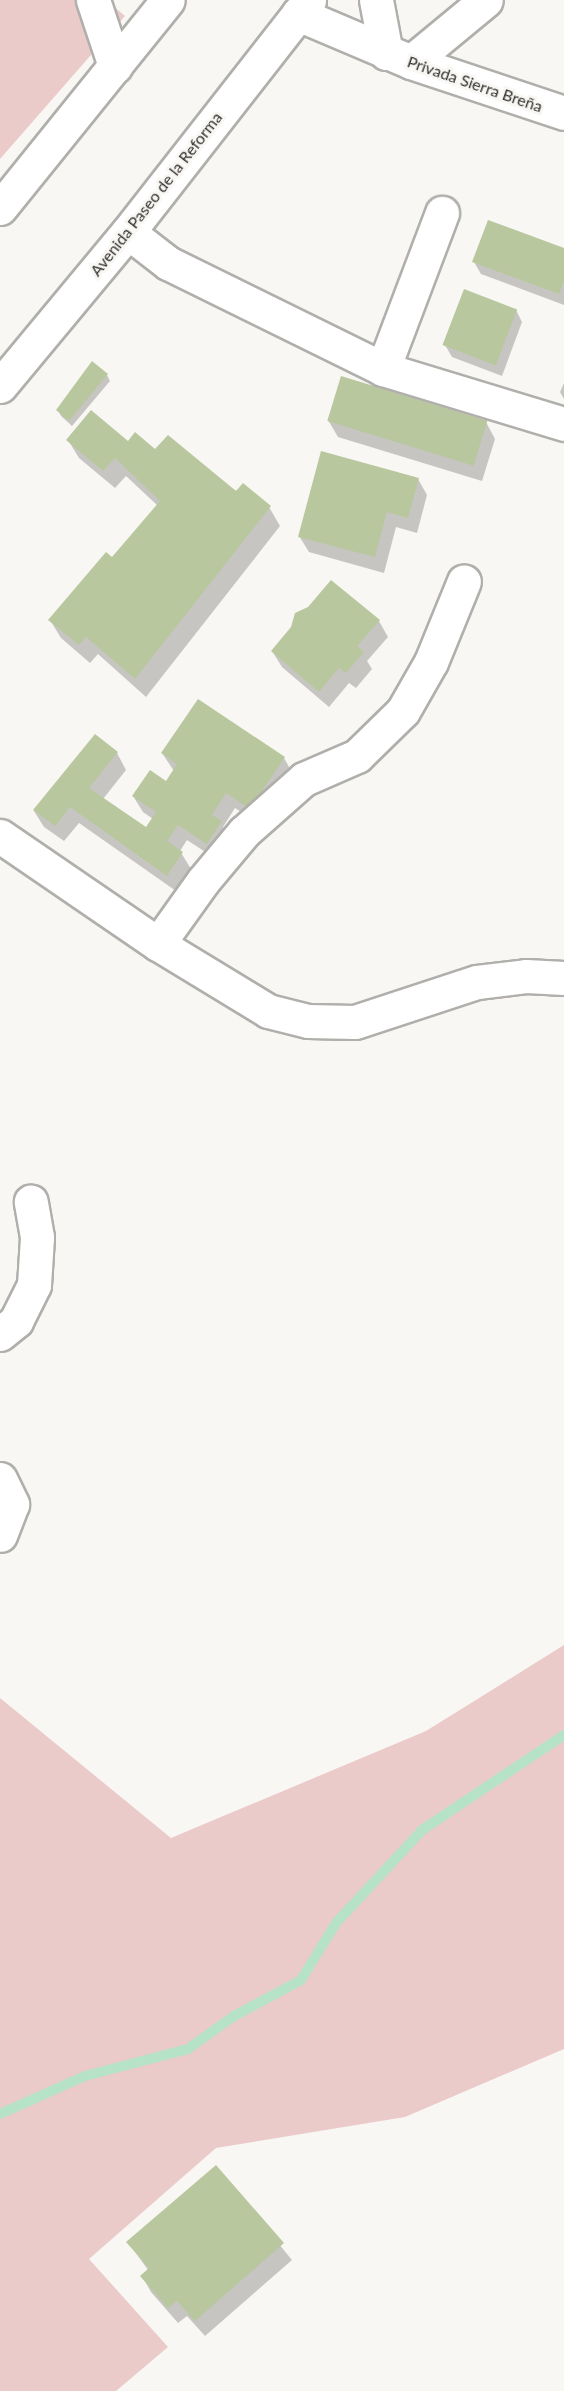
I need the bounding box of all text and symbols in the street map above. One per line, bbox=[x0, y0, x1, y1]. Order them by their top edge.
street label: Privada Sierra Breña bbox=[405, 52, 545, 116]
street label: Avenida Paseo de la Reforma bbox=[86, 108, 226, 280]

